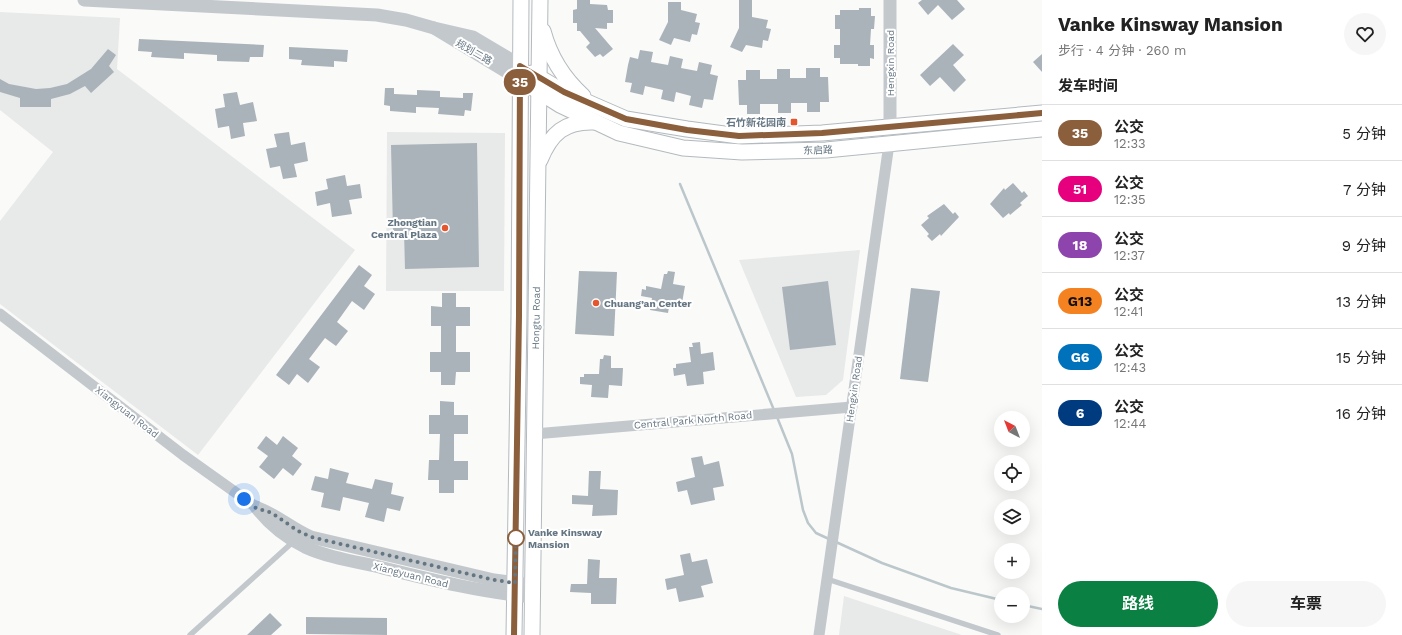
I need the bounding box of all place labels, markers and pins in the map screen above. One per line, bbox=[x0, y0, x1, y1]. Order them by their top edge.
place label: 石竹新花园南 bbox=[726, 117, 786, 128]
marker: 石竹新花园南 bbox=[789, 117, 799, 127]
place label: Zhongtian Central Plaza bbox=[371, 217, 437, 240]
marker: Zhongtian Central Plaza bbox=[440, 223, 450, 233]
marker: Chuang’an Center bbox=[591, 298, 601, 308]
place label: Chuang’an Center bbox=[604, 298, 692, 309]
place label: Vanke Kinsway Mansion bbox=[528, 527, 602, 550]
marker: Vanke Kinsway Mansion bbox=[507, 529, 525, 547]

